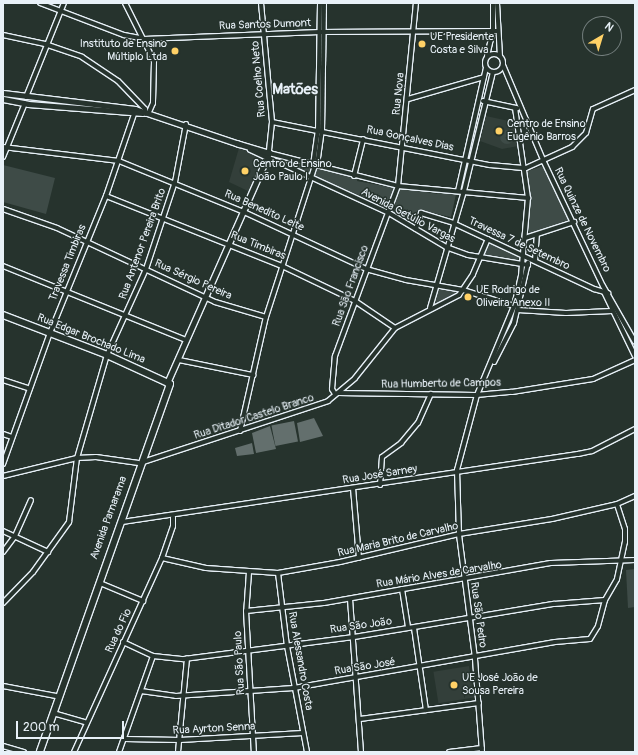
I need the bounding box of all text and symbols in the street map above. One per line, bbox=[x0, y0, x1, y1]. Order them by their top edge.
north arrow bbox=[582, 16, 622, 56]
street label: Rua Santos Dumont bbox=[219, 17, 311, 33]
text: N bbox=[602, 20, 616, 34]
place label: UE Presidente Costa e Silva bbox=[430, 31, 494, 57]
place label: Instituto de Ensino Múltiplo Ltda bbox=[80, 38, 167, 64]
marker: UE Presidente Costa e Silva bbox=[417, 39, 427, 49]
street label: Rua Coelho Neto bbox=[249, 40, 269, 118]
marker: Instituto de Ensino Múltiplo Ltda bbox=[170, 46, 180, 56]
street label: Rua Nova bbox=[390, 72, 408, 116]
district label: Matões bbox=[272, 81, 318, 99]
place label: Centro de Ensino Eugênio Barros bbox=[507, 118, 586, 144]
street label: Rua Gonçalves Dias bbox=[365, 123, 455, 155]
marker: Centro de Ensino Eugênio Barros bbox=[494, 126, 504, 136]
place label: Centro de Ensino João Paulo I bbox=[253, 158, 332, 184]
street label: Rua Quinze de Novembro bbox=[551, 165, 613, 275]
marker: Centro de Ensino João Paulo I bbox=[240, 166, 250, 176]
street label: Avenida Getúlio Vargas bbox=[359, 186, 457, 246]
street label: Rua Antenor Pereira Brito bbox=[117, 187, 169, 301]
street label: Rua Benedito Leite bbox=[222, 187, 306, 235]
street label: Travessa 7 de Setembro bbox=[466, 215, 572, 273]
street label: Travessa Timbiras bbox=[47, 223, 89, 303]
street label: Rua Timbiras bbox=[229, 229, 287, 263]
street label: Rua São Francisco bbox=[330, 244, 372, 328]
street label: Rua Sérgio Pereira bbox=[152, 257, 234, 303]
place label: UE Rodrigo de Oliveira Anexo II bbox=[476, 284, 550, 310]
marker: UE Rodrigo de Oliveira Anexo II bbox=[463, 292, 473, 302]
street label: Rua Edgar Brochado Lima bbox=[35, 311, 147, 367]
street label: Rua Humberto de Campos bbox=[381, 376, 501, 392]
street label: Rua Ditador Castelo Branco bbox=[192, 391, 316, 443]
street label: Rua José Sarney bbox=[342, 463, 418, 487]
street label: Avenida Parnarama bbox=[88, 475, 130, 561]
street label: Rua Maria Brito de Carvalho bbox=[336, 520, 460, 560]
street label: Rua Mário Alves de Carvalho bbox=[375, 559, 503, 591]
street label: Rua São Pedro bbox=[467, 581, 489, 649]
street label: Rua do Fio bbox=[103, 607, 135, 655]
street label: Rua Alessandro Costa bbox=[285, 611, 315, 711]
street label: Rua São João bbox=[329, 615, 393, 637]
street label: Rua São Paulo bbox=[232, 631, 248, 695]
street label: Rua São José bbox=[333, 656, 397, 678]
place label: UE José João de Sousa Pereira bbox=[462, 672, 538, 698]
marker: UE José João de Sousa Pereira bbox=[449, 680, 459, 690]
scale bar bbox=[18, 713, 126, 739]
text: 200 m bbox=[23, 720, 59, 735]
street label: Rua Ayrton Senna bbox=[172, 720, 256, 738]

